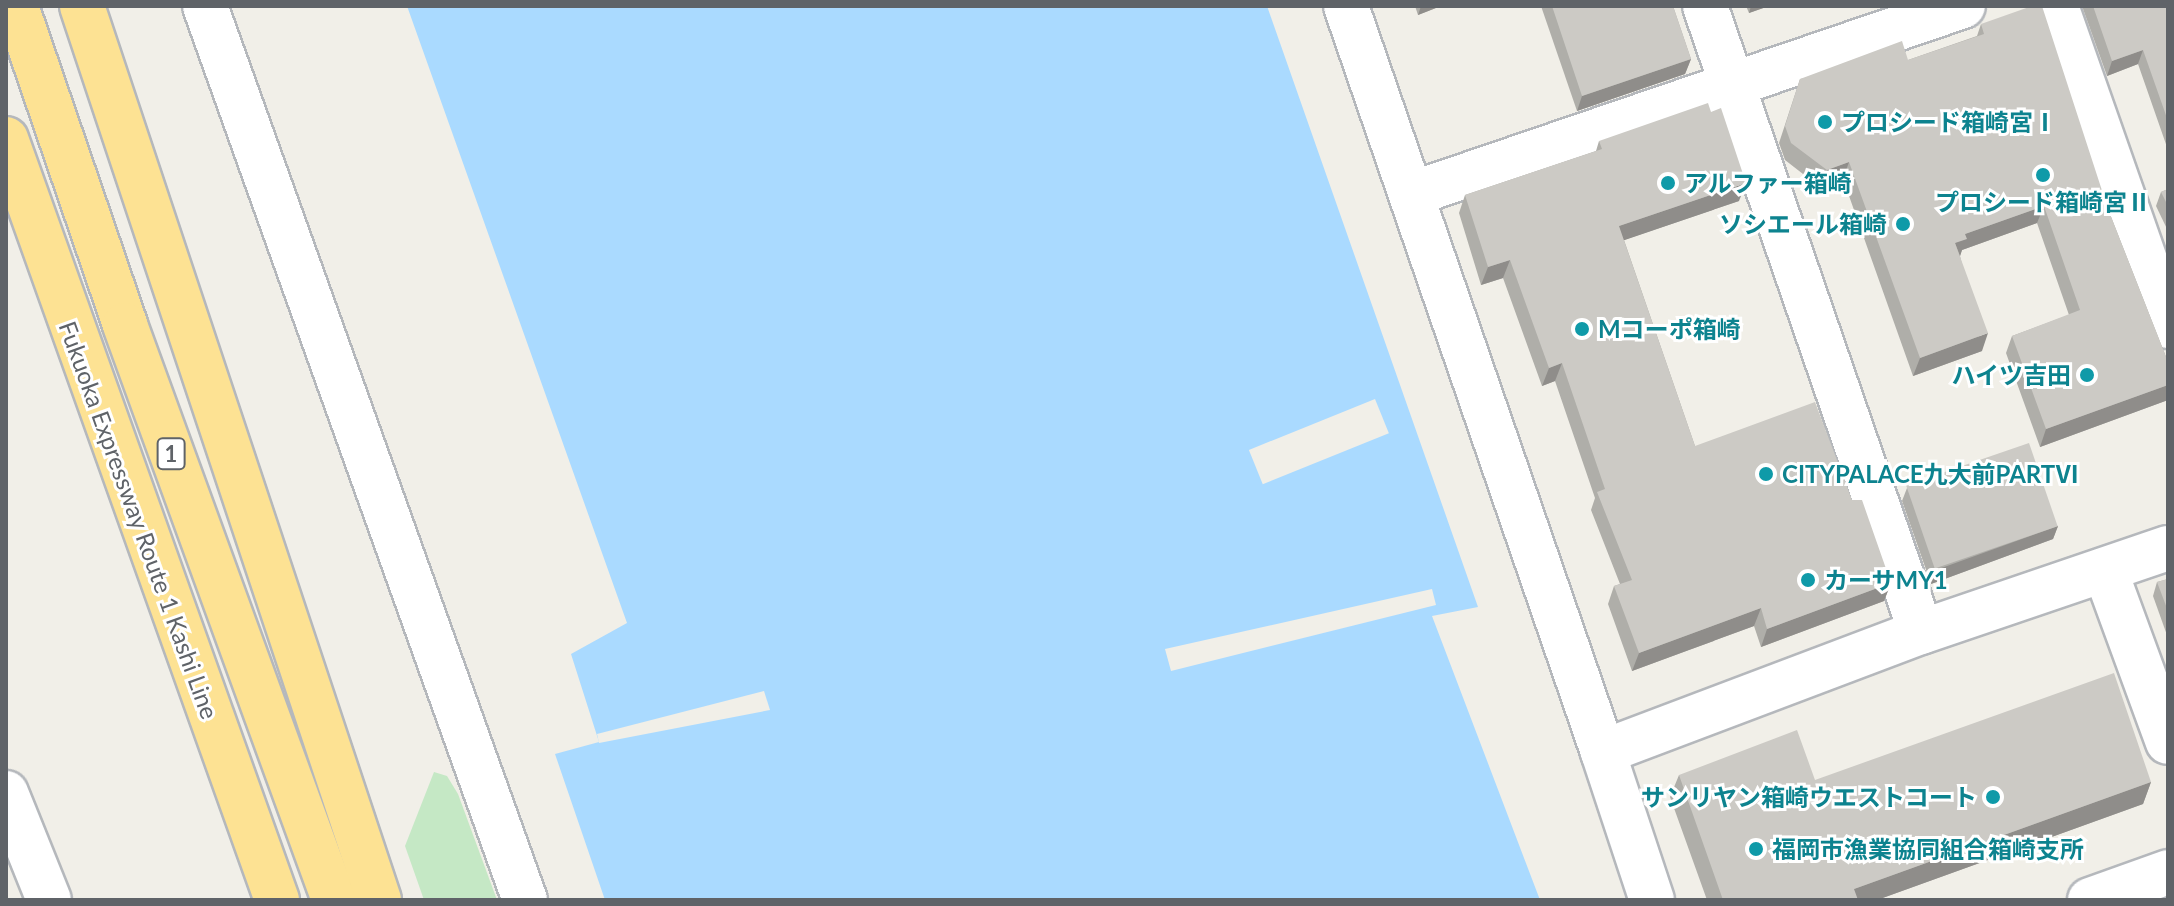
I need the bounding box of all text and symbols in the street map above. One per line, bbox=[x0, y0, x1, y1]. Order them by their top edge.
place label: プロシード箱崎宮Ⅰ bbox=[1841, 108, 2057, 136]
marker: プロシード箱崎宮Ⅰ bbox=[1816, 113, 1834, 131]
marker: プロシード箱崎宮Ⅱ bbox=[2034, 166, 2052, 184]
place label: アルファー箱崎 bbox=[1684, 169, 1852, 197]
marker: アルファー箱崎 bbox=[1659, 174, 1677, 192]
place label: プロシード箱崎宮Ⅱ bbox=[1935, 188, 2151, 216]
place label: ソシエール箱崎 bbox=[1719, 210, 1887, 238]
marker: ソシエール箱崎 bbox=[1894, 215, 1912, 233]
place label: Mコーポ箱崎 bbox=[1598, 315, 1741, 343]
street label: Fukuoka Expressway Route 1 Kashi Line bbox=[53, 317, 225, 723]
marker: Mコーポ箱崎 bbox=[1573, 320, 1591, 338]
place label: ハイツ吉田 bbox=[1951, 361, 2071, 389]
marker: ハイツ吉田 bbox=[2078, 366, 2096, 384]
road number: 1 bbox=[155, 436, 187, 472]
place label: CITYPALACE九大前PARTⅥ bbox=[1782, 460, 2079, 488]
marker: CITYPALACE九大前PARTⅥ bbox=[1757, 465, 1775, 483]
place label: カーサMY1 bbox=[1824, 566, 1948, 594]
marker: カーサMY1 bbox=[1799, 571, 1817, 589]
place label: サンリヤン箱崎ウエストコート bbox=[1641, 783, 1977, 811]
marker: サンリヤン箱崎ウエストコート bbox=[1984, 788, 2002, 806]
place label: 福岡市漁業協同組合箱崎支所 bbox=[1772, 835, 2084, 863]
marker: 福岡市漁業協同組合箱崎支所 bbox=[1747, 840, 1765, 858]

